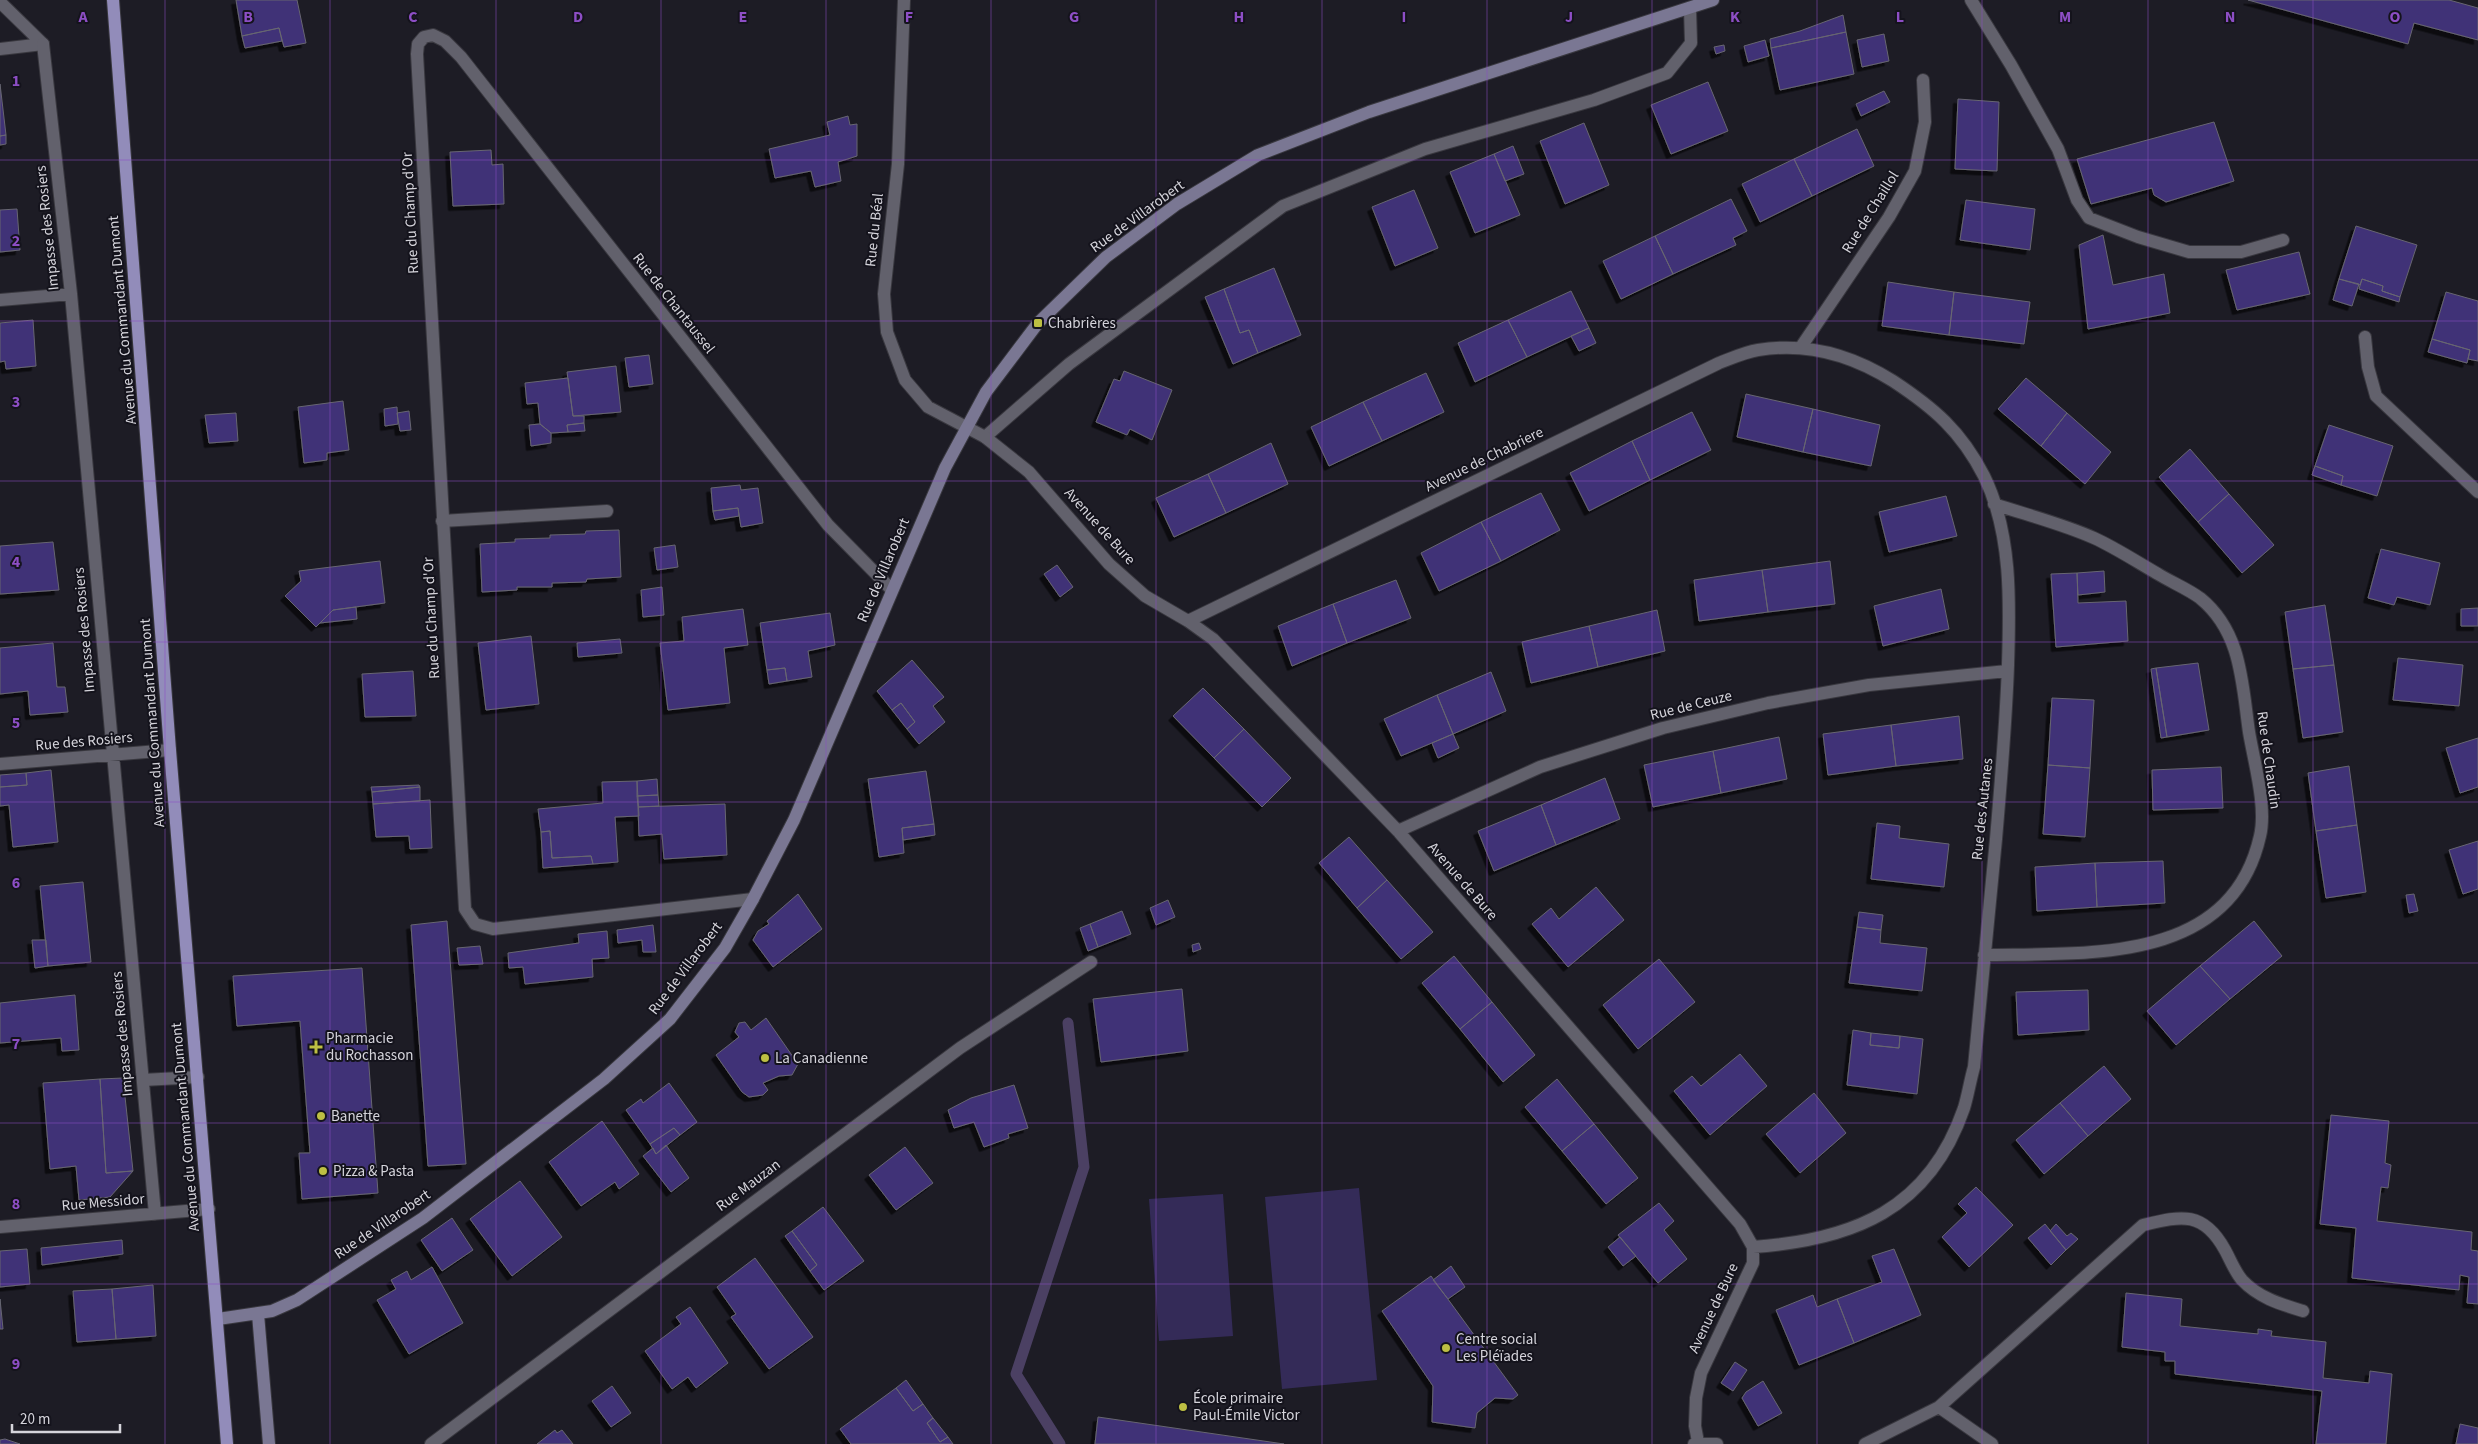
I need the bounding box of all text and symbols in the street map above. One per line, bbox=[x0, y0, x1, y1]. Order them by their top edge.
text: A bbox=[77, 6, 88, 28]
text: B bbox=[243, 6, 253, 28]
text: C bbox=[408, 6, 418, 28]
text: D bbox=[573, 6, 583, 28]
text: E bbox=[739, 6, 747, 28]
text: F bbox=[905, 6, 913, 28]
text: G bbox=[1069, 6, 1079, 28]
text: H bbox=[1234, 6, 1244, 28]
text: I bbox=[1402, 6, 1406, 28]
text: J bbox=[1565, 6, 1573, 28]
text: K bbox=[1730, 6, 1740, 28]
text: L bbox=[1896, 6, 1904, 28]
text: M bbox=[2059, 6, 2071, 28]
text: N bbox=[2225, 6, 2235, 28]
text: O bbox=[2390, 6, 2401, 28]
text: 1 bbox=[12, 70, 20, 92]
street label: Rue du Champ d'Or bbox=[397, 151, 424, 274]
street label: Impasse des Rosiers bbox=[30, 164, 64, 291]
street label: Rue de Chaillol bbox=[1837, 167, 1904, 257]
street label: Rue de Villarobert bbox=[1086, 175, 1189, 258]
street label: Rue du Béal bbox=[860, 192, 889, 268]
street label: Avenue du Commandant Dumont bbox=[103, 215, 142, 425]
text: 2 bbox=[12, 230, 20, 252]
street label: Rue de Chantaussel bbox=[628, 248, 720, 358]
place label: Chabrières bbox=[1048, 313, 1116, 334]
marker: Chabrières bbox=[1032, 317, 1044, 329]
text: 3 bbox=[12, 391, 20, 413]
street label: Avenue de Chabriere bbox=[1421, 422, 1547, 497]
street label: Avenue de Bure bbox=[1059, 483, 1140, 570]
street label: Rue de Villarobert bbox=[852, 515, 915, 626]
text: 4 bbox=[12, 551, 21, 573]
street label: Rue du Champ d'Or bbox=[418, 556, 445, 679]
street label: Impasse des Rosiers bbox=[69, 567, 100, 693]
street label: Avenue du Commandant Dumont bbox=[135, 618, 170, 828]
street label: Rue de Ceuze bbox=[1648, 685, 1734, 726]
street label: Rue de Chaudin bbox=[2251, 710, 2286, 810]
text: 5 bbox=[12, 712, 20, 734]
street label: Rue des Rosiers bbox=[35, 727, 134, 756]
street label: Rue des Autanes bbox=[1967, 757, 1998, 861]
street label: Avenue de Bure bbox=[1423, 838, 1503, 925]
text: 6 bbox=[12, 872, 20, 894]
street label: Rue de Villarobert bbox=[643, 917, 727, 1019]
street label: Impasse des Rosiers bbox=[107, 971, 138, 1097]
street label: Avenue du Commandant Dumont bbox=[166, 1022, 205, 1232]
place label: Pharmacie du Rochasson bbox=[326, 1028, 413, 1066]
text: 7 bbox=[12, 1033, 20, 1055]
marker: Pharmacie du Rochasson bbox=[310, 1041, 322, 1053]
place label: La Canadienne bbox=[775, 1048, 868, 1069]
marker: La Canadienne bbox=[759, 1052, 771, 1064]
place label: Banette bbox=[331, 1106, 380, 1127]
marker: Banette bbox=[315, 1110, 327, 1122]
street label: Rue Mauzan bbox=[712, 1154, 785, 1217]
place label: Pizza & Pasta bbox=[333, 1161, 414, 1182]
marker: Pizza & Pasta bbox=[317, 1165, 329, 1177]
street label: Rue de Villarobert bbox=[330, 1184, 434, 1264]
street label: Rue Messidor bbox=[61, 1188, 146, 1217]
text: 8 bbox=[12, 1193, 20, 1215]
street label: Avenue de Bure bbox=[1683, 1260, 1744, 1357]
place label: Centre social Les Pléïades bbox=[1456, 1329, 1537, 1367]
marker: Centre social Les Pléïades bbox=[1440, 1342, 1452, 1354]
text: 9 bbox=[12, 1353, 20, 1375]
place label: École primaire Paul-Émile Victor bbox=[1193, 1388, 1300, 1426]
marker: École primaire Paul-Émile Victor bbox=[1177, 1401, 1189, 1413]
scale bar bbox=[12, 1402, 120, 1434]
text: 20 m bbox=[20, 1409, 50, 1430]

